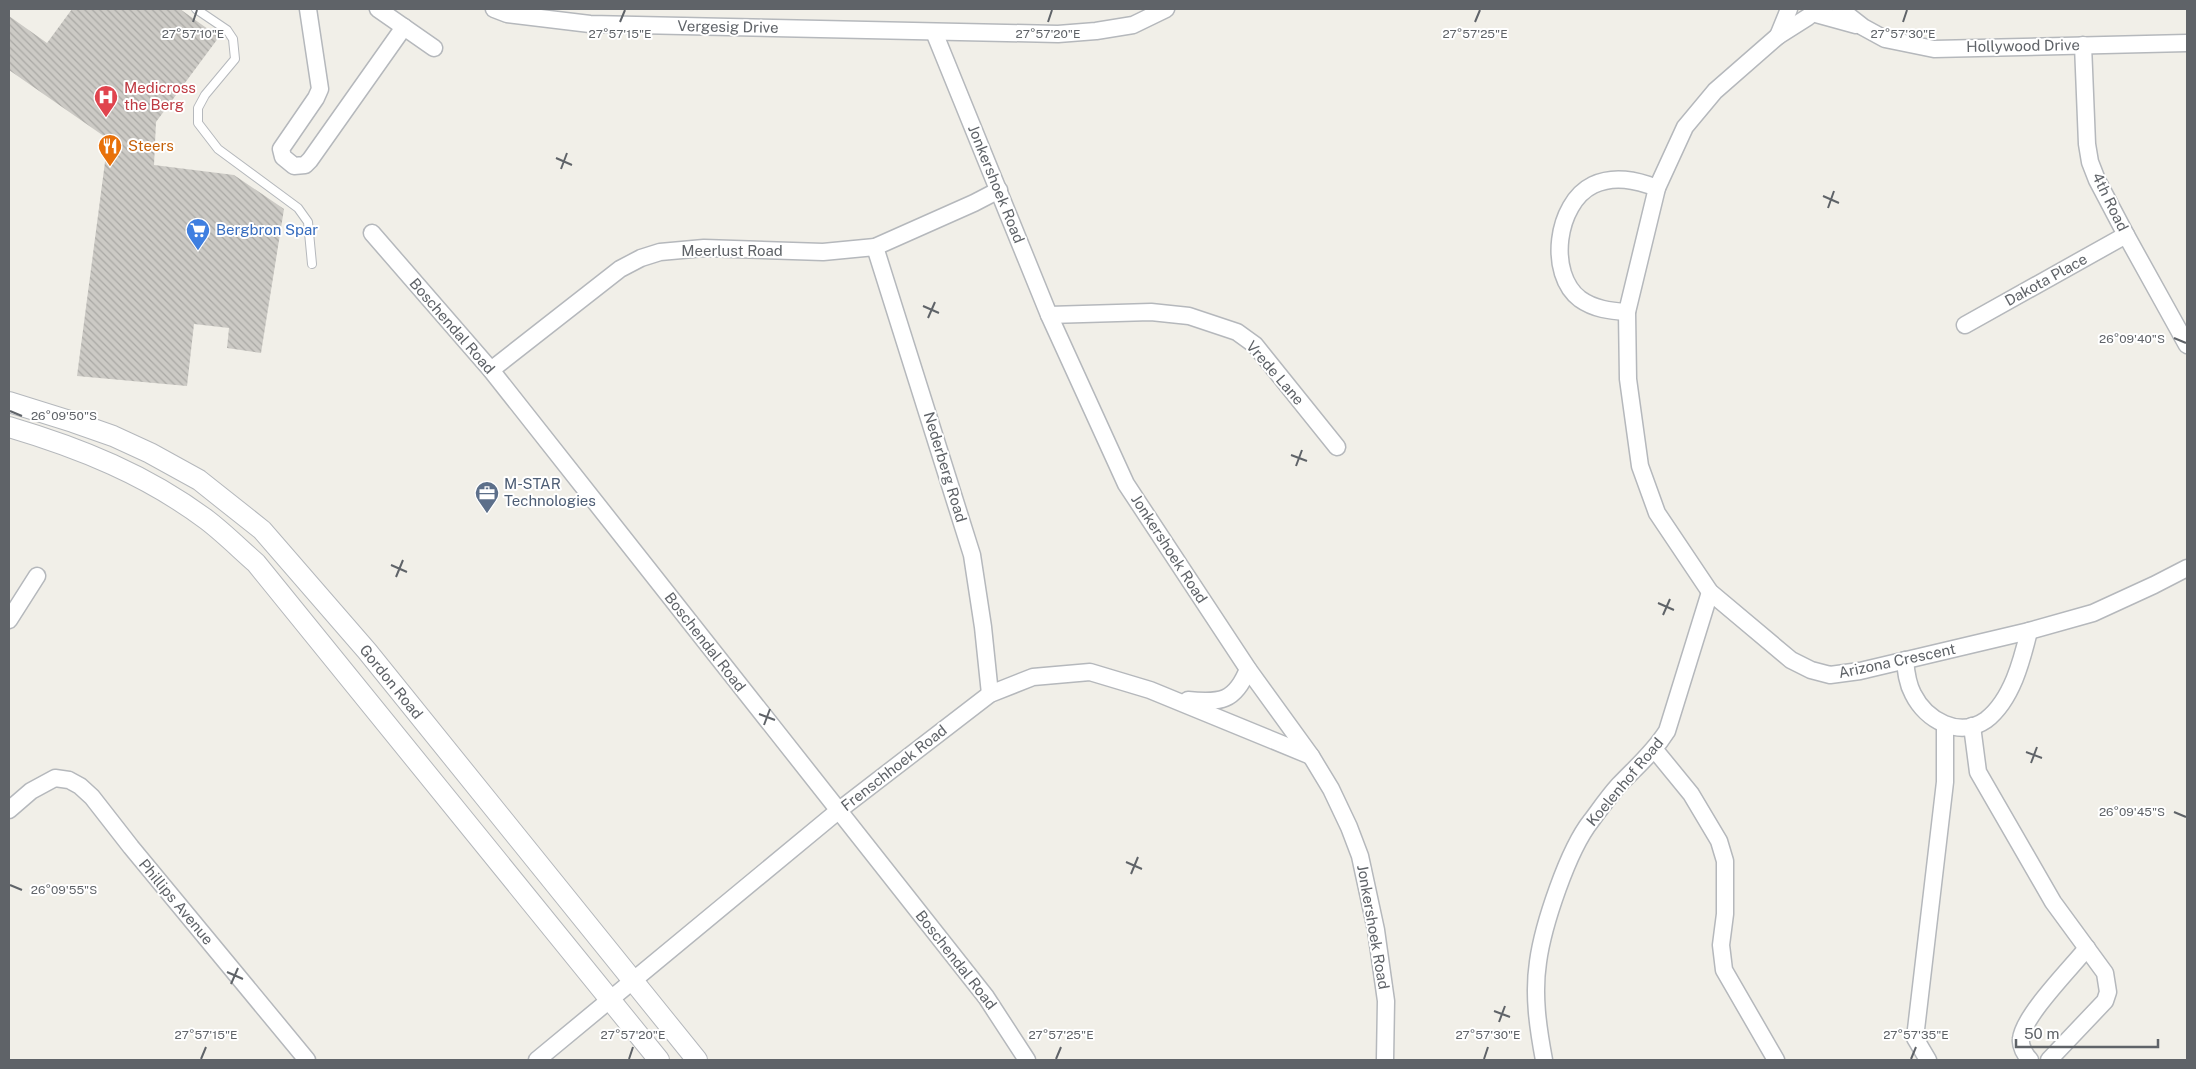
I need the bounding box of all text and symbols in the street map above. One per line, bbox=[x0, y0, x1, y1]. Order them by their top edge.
street label: Vergesig Drive bbox=[677, 17, 779, 36]
text: 27°57'10"E bbox=[162, 27, 224, 41]
text: 27°57'15"E bbox=[589, 27, 651, 41]
text: 27°57'20"E bbox=[1016, 27, 1080, 41]
text: 27°57'25"E bbox=[1442, 27, 1508, 41]
text: 27°57'30"E bbox=[1870, 27, 1936, 41]
street label: Hollywood Drive bbox=[1966, 36, 2080, 55]
place label: Medicross the Berg bbox=[124, 79, 196, 113]
hospital icon: Medicross the Berg bbox=[93, 84, 119, 118]
street label: Jonkershoek Road bbox=[965, 122, 1028, 245]
restaurant icon: Steers bbox=[97, 133, 123, 167]
place label: Steers bbox=[128, 137, 174, 154]
street label: 4th Road bbox=[2089, 170, 2132, 234]
supermarket icon: Bergbron Spar bbox=[185, 217, 211, 251]
place label: Bergbron Spar bbox=[216, 221, 318, 238]
street label: Meerlust Road bbox=[681, 242, 783, 259]
street label: Dakota Place bbox=[2002, 250, 2090, 309]
street label: Boschendal Road bbox=[406, 274, 498, 377]
text: 26°09'40"S bbox=[2099, 332, 2165, 346]
street label: Vrede Lane bbox=[1243, 337, 1308, 408]
text: 26°09'50"S bbox=[31, 409, 97, 423]
street label: Nederberg Road bbox=[921, 410, 970, 524]
place label: M-STAR Technologies bbox=[504, 475, 596, 509]
office icon: M-STAR Technologies bbox=[474, 480, 500, 514]
street label: Jonkershoek Road bbox=[1128, 491, 1211, 606]
street label: Boschendal Road bbox=[661, 589, 749, 695]
street label: Arizona Crescent bbox=[1837, 640, 1957, 681]
street label: Gordon Road bbox=[356, 641, 426, 722]
street label: Frenschhoek Road bbox=[838, 721, 950, 814]
street label: Koelenhof Road bbox=[1583, 734, 1666, 829]
text: 26°09'45"S bbox=[2099, 805, 2165, 819]
street label: Phillips Avenue bbox=[136, 856, 217, 948]
street label: Jonkershoek Road bbox=[1354, 863, 1393, 991]
text: 26°09'55"S bbox=[31, 883, 97, 897]
street label: Boschendal Road bbox=[912, 907, 1000, 1013]
scale bar bbox=[2016, 1016, 2158, 1048]
text: 50 m bbox=[2024, 1025, 2059, 1042]
text: 27°57'15"E bbox=[175, 1028, 237, 1042]
text: 27°57'20"E bbox=[601, 1028, 665, 1042]
text: 27°57'25"E bbox=[1028, 1028, 1094, 1042]
text: 27°57'30"E bbox=[1455, 1028, 1521, 1042]
text: 27°57'35"E bbox=[1883, 1028, 1949, 1042]

